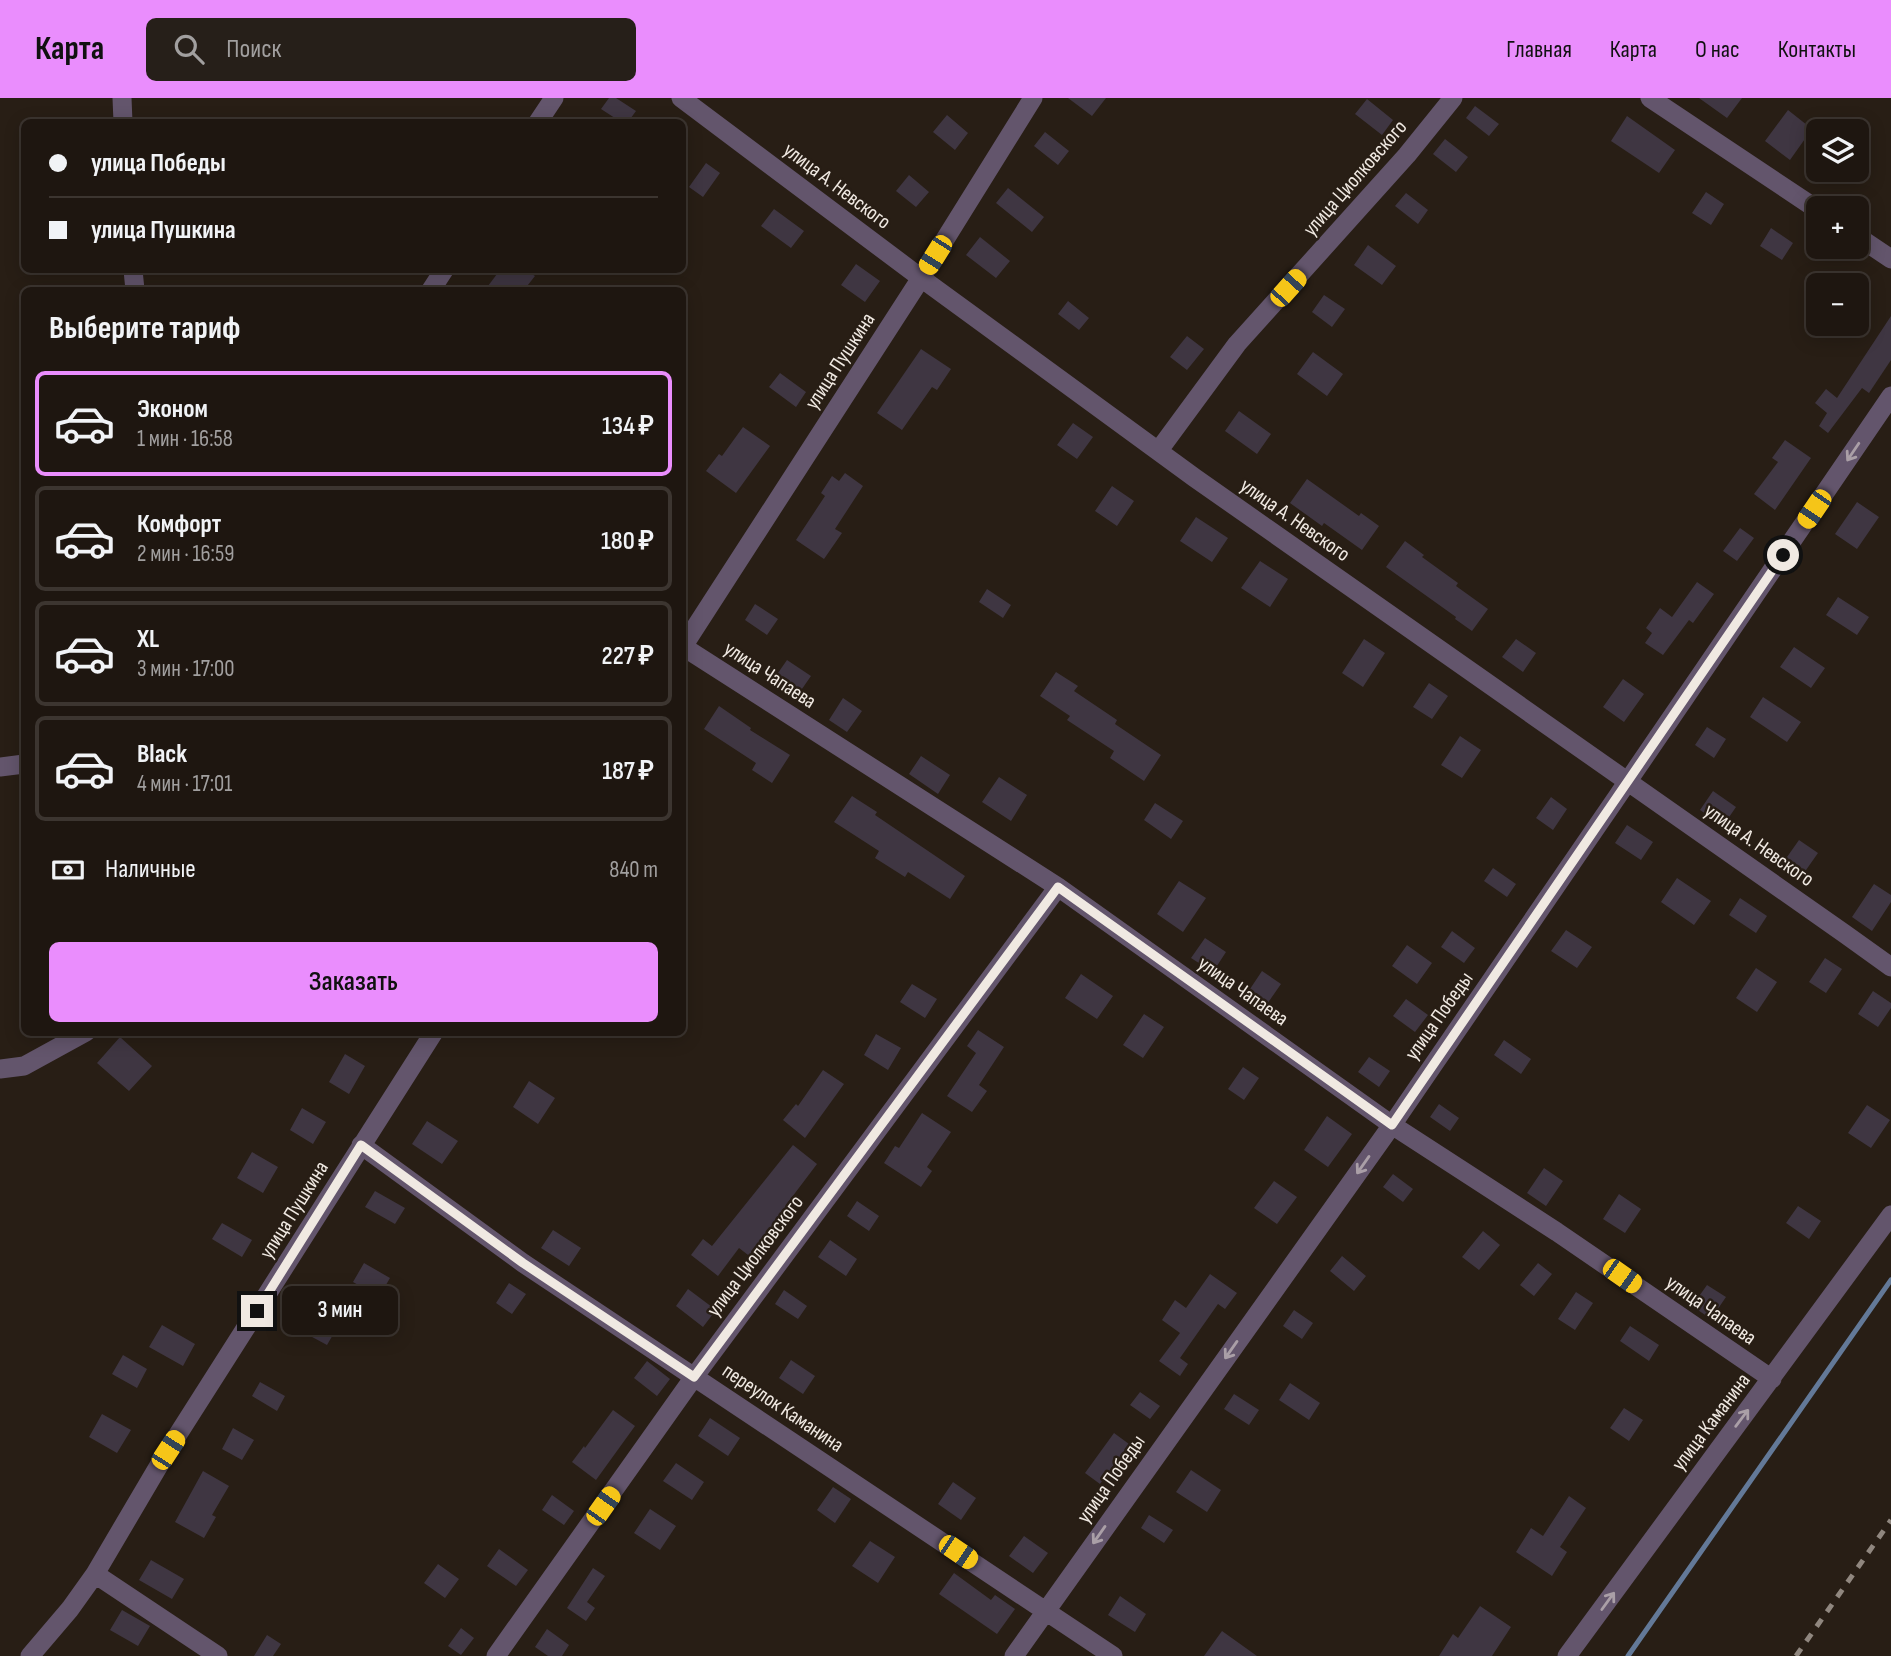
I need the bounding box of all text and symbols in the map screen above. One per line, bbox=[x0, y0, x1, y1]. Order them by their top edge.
search box bbox=[146, 18, 636, 81]
text: Карта bbox=[35, 29, 104, 69]
icon: search bbox=[170, 30, 208, 68]
text: Поиск bbox=[226, 34, 281, 65]
text: Главная bbox=[1506, 35, 1572, 64]
text: Карта bbox=[1610, 35, 1657, 64]
text: О нас bbox=[1695, 35, 1740, 64]
text: Контакты bbox=[1778, 35, 1856, 64]
street label: улица Циолковского bbox=[1298, 115, 1412, 241]
map controls bbox=[1806, 119, 1869, 336]
button: layers bbox=[1806, 119, 1869, 182]
street label: улица А. Невского bbox=[778, 137, 896, 235]
text: улица Победы bbox=[91, 148, 226, 179]
button: + bbox=[1806, 196, 1869, 259]
text: улица Пушкина bbox=[91, 215, 236, 246]
car bbox=[915, 232, 956, 278]
car bbox=[1267, 265, 1310, 311]
button: − bbox=[1806, 273, 1869, 336]
street label: улица Пушкина bbox=[800, 308, 880, 414]
text: Выберите тариф bbox=[49, 309, 240, 348]
icon: car bbox=[53, 392, 116, 455]
text: Эконом bbox=[137, 394, 208, 425]
text: 134 ₽ bbox=[602, 411, 654, 442]
text: 1 мин · 16:58 bbox=[137, 425, 233, 453]
one-way arrow bbox=[1845, 442, 1860, 461]
street label: улица А. Невского bbox=[1235, 473, 1355, 567]
car bbox=[1794, 486, 1835, 532]
icon: car bbox=[53, 507, 116, 570]
text: Комфорт bbox=[137, 509, 221, 540]
text: 180 ₽ bbox=[601, 526, 654, 557]
route start bbox=[1767, 539, 1799, 571]
text: 2 мин · 16:59 bbox=[137, 540, 234, 568]
icon: car bbox=[53, 622, 116, 685]
text: XL bbox=[137, 624, 159, 655]
street label: улица Чапаева bbox=[719, 636, 821, 714]
text: 227 ₽ bbox=[602, 641, 654, 672]
text: 3 мин · 17:00 bbox=[137, 655, 235, 683]
icon: car bbox=[53, 737, 116, 800]
text: Black bbox=[137, 739, 187, 770]
text: 187 ₽ bbox=[602, 756, 654, 787]
text: 4 мин · 17:01 bbox=[137, 770, 232, 798]
street label: улица А. Невского bbox=[1699, 798, 1819, 892]
icon: cash bbox=[49, 851, 87, 889]
text: Наличные bbox=[105, 854, 196, 885]
text: 840 m bbox=[609, 856, 658, 884]
button: Заказать bbox=[49, 942, 658, 1022]
street label: улица Чапаева bbox=[1193, 951, 1293, 1031]
street label: улица Победы bbox=[1400, 967, 1478, 1065]
one-way arrow bbox=[1356, 1155, 1370, 1174]
street label: улица Пушкина bbox=[254, 1157, 334, 1263]
street label: улица Циолковского bbox=[701, 1190, 809, 1322]
car bbox=[1599, 1255, 1646, 1297]
street label: улица Чапаева bbox=[1661, 1270, 1761, 1350]
callout: 3 мин bbox=[282, 1286, 397, 1336]
route end bbox=[241, 1295, 273, 1327]
text: 3 мин bbox=[318, 1296, 363, 1324]
one-way arrow bbox=[1224, 1340, 1238, 1359]
street label: переулок Каманина bbox=[718, 1358, 848, 1458]
street label: улица Каманина bbox=[1666, 1368, 1756, 1476]
one-way arrow bbox=[1735, 1409, 1750, 1428]
car bbox=[148, 1427, 189, 1473]
street label: улица Победы bbox=[1072, 1430, 1150, 1528]
car bbox=[583, 1483, 624, 1529]
one-way arrow bbox=[1092, 1526, 1107, 1545]
car bbox=[935, 1532, 982, 1572]
one-way arrow bbox=[1600, 1592, 1615, 1611]

